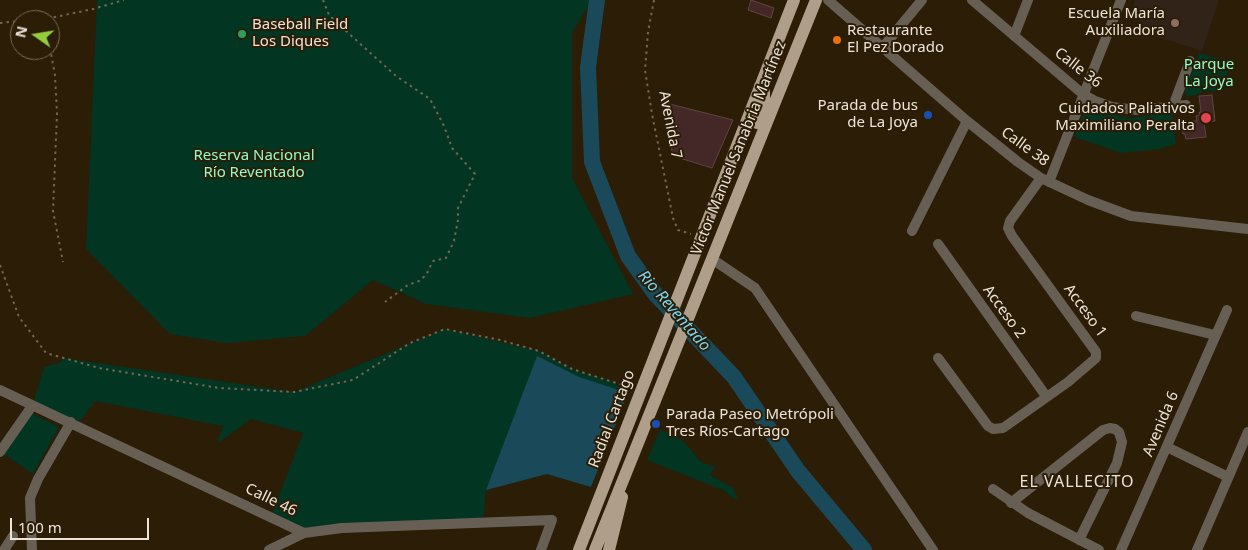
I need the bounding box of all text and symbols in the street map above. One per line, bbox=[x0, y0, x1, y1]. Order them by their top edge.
place label: Escuela María Auxiliadora bbox=[1068, 5, 1165, 40]
north arrow bbox=[10, 10, 60, 60]
place label: Baseball Field Los Diques bbox=[252, 16, 348, 51]
marker: Escuela María Auxiliadora bbox=[1169, 17, 1181, 29]
place label: Restaurante El Pez Dorado bbox=[847, 22, 944, 57]
text: N bbox=[10, 24, 31, 39]
marker: Baseball Field Los Diques bbox=[236, 28, 248, 40]
marker: Restaurante El Pez Dorado bbox=[831, 34, 843, 46]
street label: Victor Manuel Sanabria Martínez bbox=[688, 38, 790, 258]
street label: Calle 36 bbox=[1051, 44, 1105, 92]
park label: Parque La Joya bbox=[1184, 56, 1234, 91]
street label: Avenida 7 bbox=[655, 89, 685, 161]
place label: Parada de bus de La Joya bbox=[817, 97, 918, 132]
place label: Cuidados Paliativos Maximiliano Peralta bbox=[1055, 100, 1195, 135]
marker: Parada de bus de La Joya bbox=[922, 109, 934, 121]
marker: Cuidados Paliativos Maximiliano Peralta bbox=[1199, 111, 1213, 125]
street label: Calle 38 bbox=[997, 124, 1053, 170]
park label: Reserva Nacional Río Reventado bbox=[193, 147, 315, 182]
water label: Rio Reventado bbox=[634, 267, 714, 355]
street label: Acceso 1 bbox=[1060, 281, 1110, 341]
street label: Acceso 2 bbox=[979, 282, 1029, 342]
street label: Radial Cartago bbox=[585, 368, 639, 470]
street label: Avenida 6 bbox=[1139, 389, 1183, 459]
place label: Parada Paseo Metrópoli Tres Ríos-Cartago bbox=[666, 406, 834, 441]
marker: Parada Paseo Metrópoli Tres Ríos-Cartago bbox=[650, 418, 662, 430]
district label: EL VALLECITO bbox=[1018, 472, 1136, 492]
street label: Calle 46 bbox=[242, 480, 300, 520]
scale bar bbox=[12, 508, 151, 540]
text: 100 m bbox=[18, 517, 62, 537]

